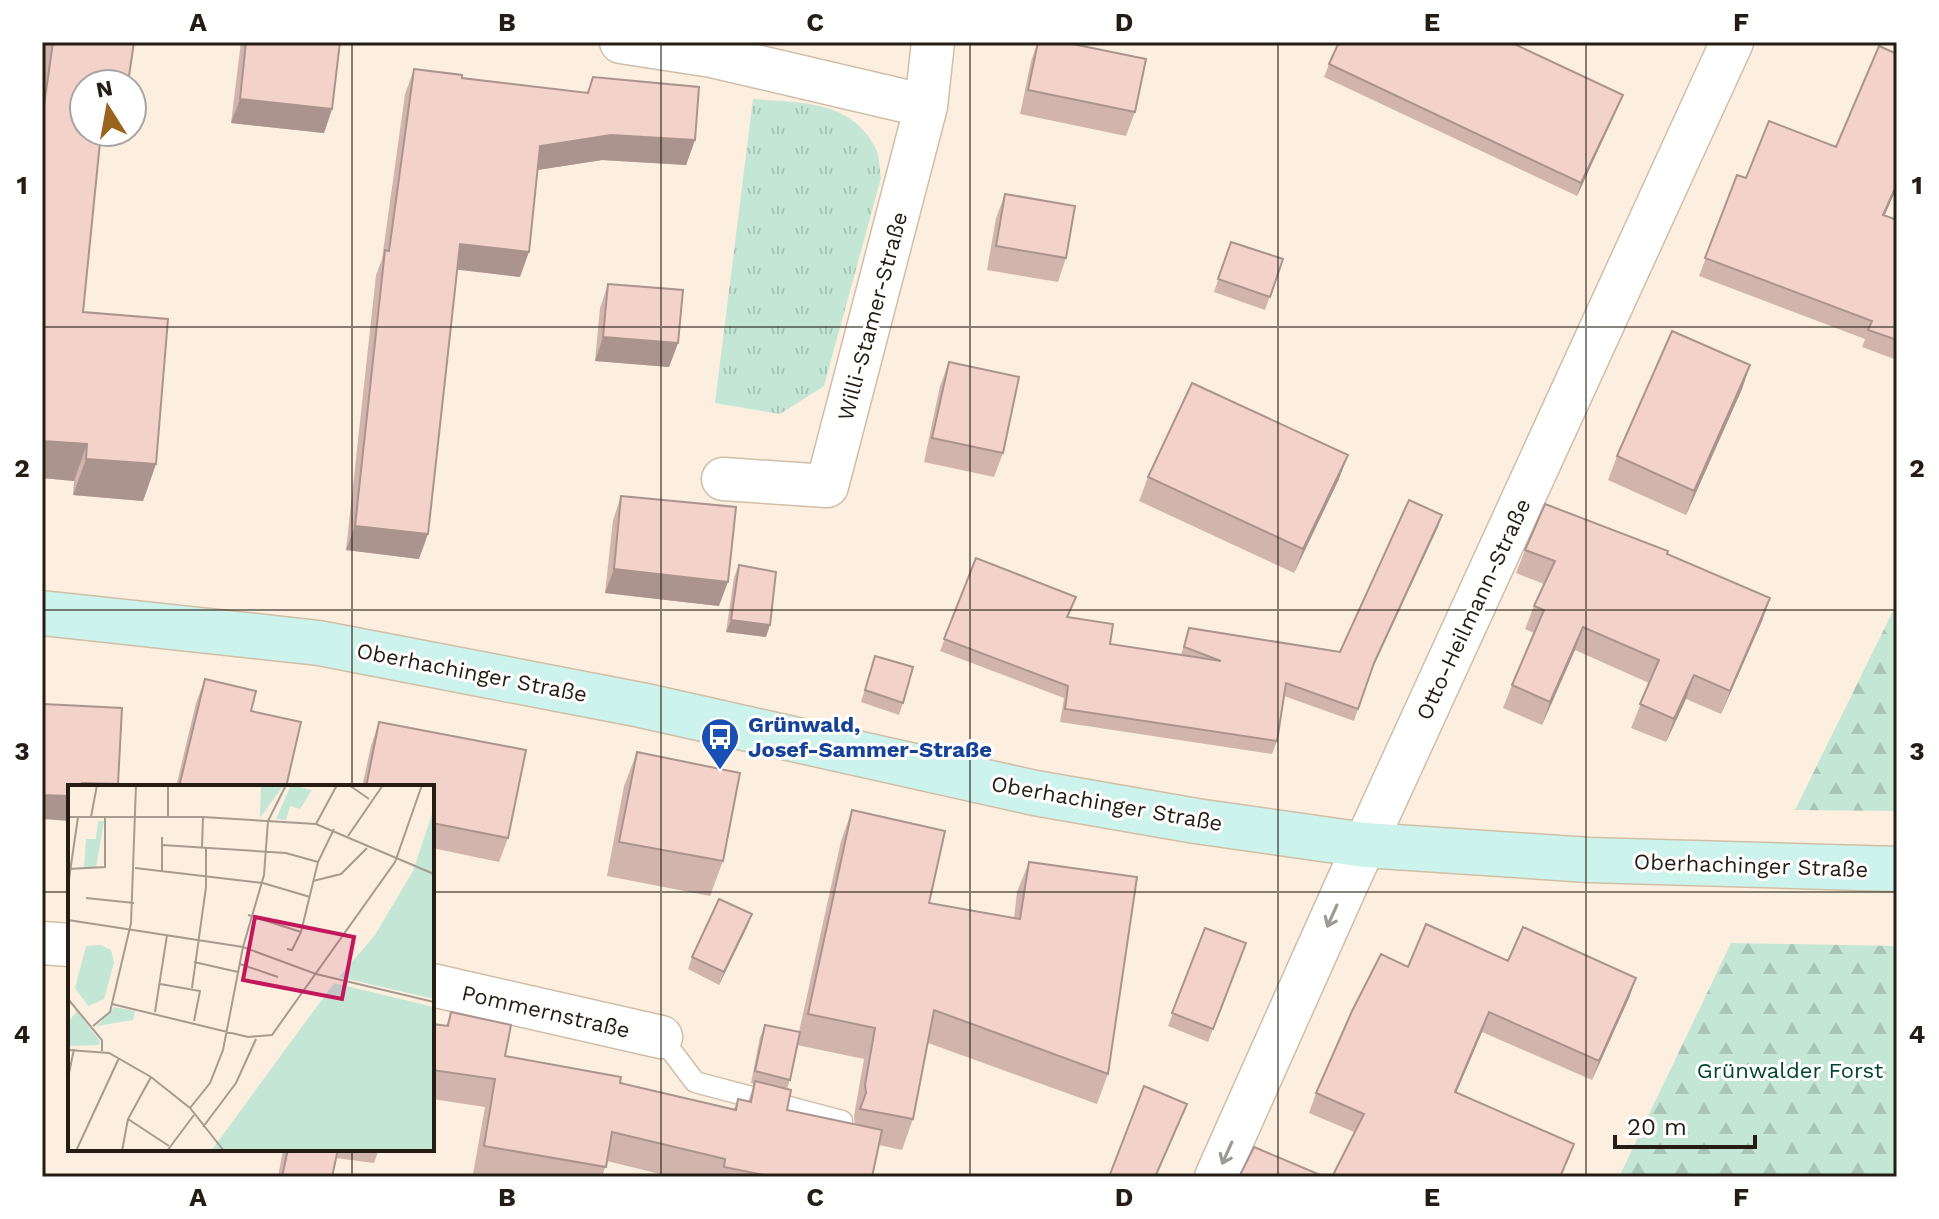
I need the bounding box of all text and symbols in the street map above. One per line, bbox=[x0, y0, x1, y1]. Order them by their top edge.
text: A bbox=[189, 7, 207, 37]
text: B bbox=[498, 7, 516, 37]
text: C bbox=[806, 7, 824, 37]
text: D bbox=[1115, 7, 1133, 37]
text: E bbox=[1424, 7, 1440, 37]
text: F bbox=[1733, 7, 1749, 37]
north arrow bbox=[68, 68, 148, 148]
text: N bbox=[94, 75, 115, 103]
text: 1 bbox=[16, 170, 28, 200]
text: 1 bbox=[1911, 170, 1923, 200]
street label: Willi-Stamer-Straße bbox=[833, 209, 912, 423]
text: 2 bbox=[14, 453, 30, 483]
text: 2 bbox=[1909, 453, 1925, 483]
street label: Otto-Heilmann-Straße bbox=[1411, 495, 1536, 724]
street label: Oberhachinger Straße bbox=[354, 638, 589, 707]
place label: Grünwald, Josef-Sammer-Straße bbox=[748, 712, 992, 762]
bus stop icon: Grünwald, Josef-Sammer-Straße bbox=[699, 716, 741, 771]
text: 3 bbox=[14, 736, 30, 766]
text: 3 bbox=[1909, 736, 1925, 766]
street label: Oberhachinger Straße bbox=[989, 771, 1224, 836]
inset map bbox=[68, 785, 434, 1151]
street label: Oberhachinger Straße bbox=[1633, 849, 1869, 882]
one-way arrow bbox=[1324, 904, 1339, 928]
street label: Pommernstraße bbox=[459, 980, 632, 1043]
text: 4 bbox=[14, 1019, 31, 1049]
text: 4 bbox=[1909, 1019, 1926, 1049]
park label: Grünwalder Forst bbox=[1697, 1058, 1883, 1083]
scale bar bbox=[1615, 1099, 1755, 1149]
text: 20 m bbox=[1627, 1113, 1687, 1141]
one-way arrow bbox=[1218, 1141, 1233, 1165]
text: A bbox=[189, 1182, 207, 1212]
text: B bbox=[498, 1182, 516, 1212]
text: C bbox=[806, 1182, 824, 1212]
text: D bbox=[1115, 1182, 1133, 1212]
text: E bbox=[1424, 1182, 1440, 1212]
text: F bbox=[1733, 1182, 1749, 1212]

